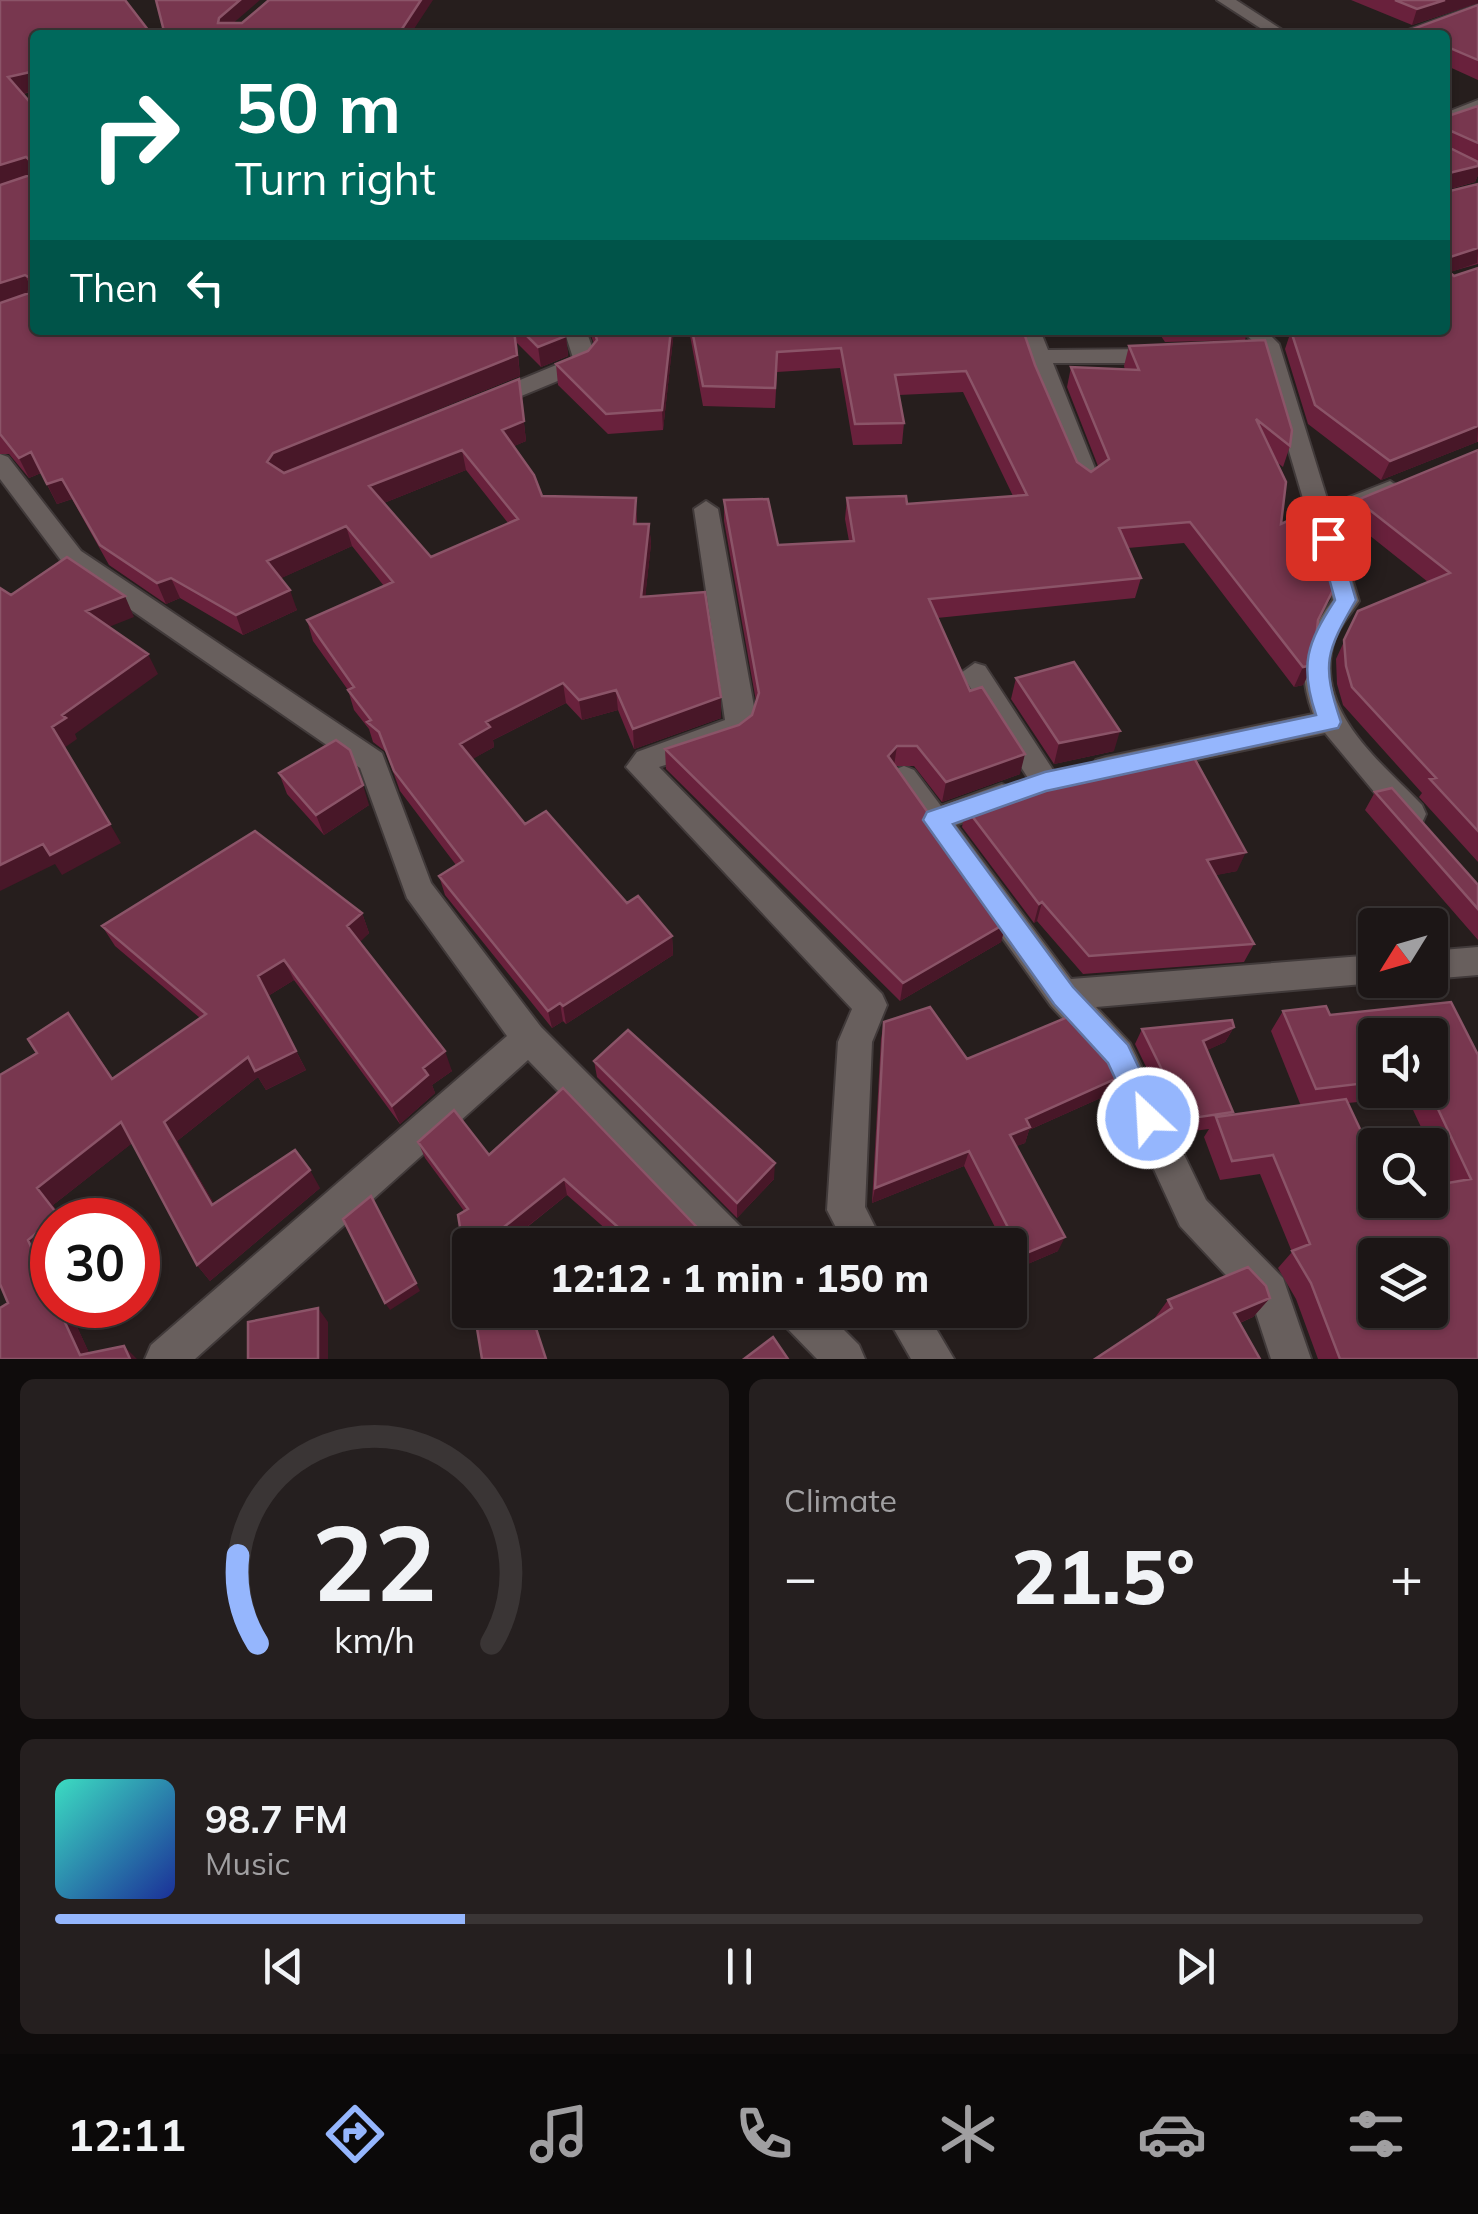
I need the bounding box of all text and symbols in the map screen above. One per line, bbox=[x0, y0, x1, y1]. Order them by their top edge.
text: 50 m bbox=[235, 63, 401, 151]
icon: right bbox=[70, 70, 200, 200]
text: Turn right bbox=[235, 150, 436, 206]
icon: left bbox=[178, 260, 233, 315]
text: Then bbox=[70, 264, 158, 312]
pin bbox=[1286, 496, 1371, 581]
icon: arrive bbox=[1301, 511, 1356, 566]
north arrow bbox=[1358, 908, 1448, 998]
map controls bbox=[1358, 908, 1448, 1328]
button: sound bbox=[1358, 1018, 1448, 1108]
position arrow bbox=[1096, 1066, 1200, 1170]
button: search bbox=[1358, 1128, 1448, 1218]
speed limit sign: 30 bbox=[30, 1198, 160, 1328]
button: layers bbox=[1358, 1238, 1448, 1328]
text: 12:12 · 1 min · 150 m bbox=[550, 1254, 929, 1302]
text: Climate bbox=[784, 1480, 897, 1520]
text: 22 bbox=[312, 1496, 437, 1627]
text: 21.5° bbox=[1012, 1529, 1195, 1623]
text: − bbox=[784, 1542, 817, 1611]
text: + bbox=[1390, 1542, 1423, 1611]
text: km/h bbox=[334, 1617, 415, 1662]
text: 98.7 FM bbox=[205, 1795, 348, 1843]
text: Music bbox=[205, 1843, 290, 1883]
icon: previous bbox=[256, 1939, 311, 1994]
icon: pause bbox=[712, 1939, 767, 1994]
icon: next bbox=[1168, 1939, 1223, 1994]
icon: directions bbox=[320, 2099, 390, 2169]
icon: music bbox=[524, 2099, 594, 2169]
icon: phone bbox=[729, 2099, 799, 2169]
icon: climate bbox=[933, 2099, 1003, 2169]
icon: car bbox=[1137, 2099, 1207, 2169]
icon: filters bbox=[1341, 2099, 1411, 2169]
text: 12:11 bbox=[67, 2106, 186, 2162]

